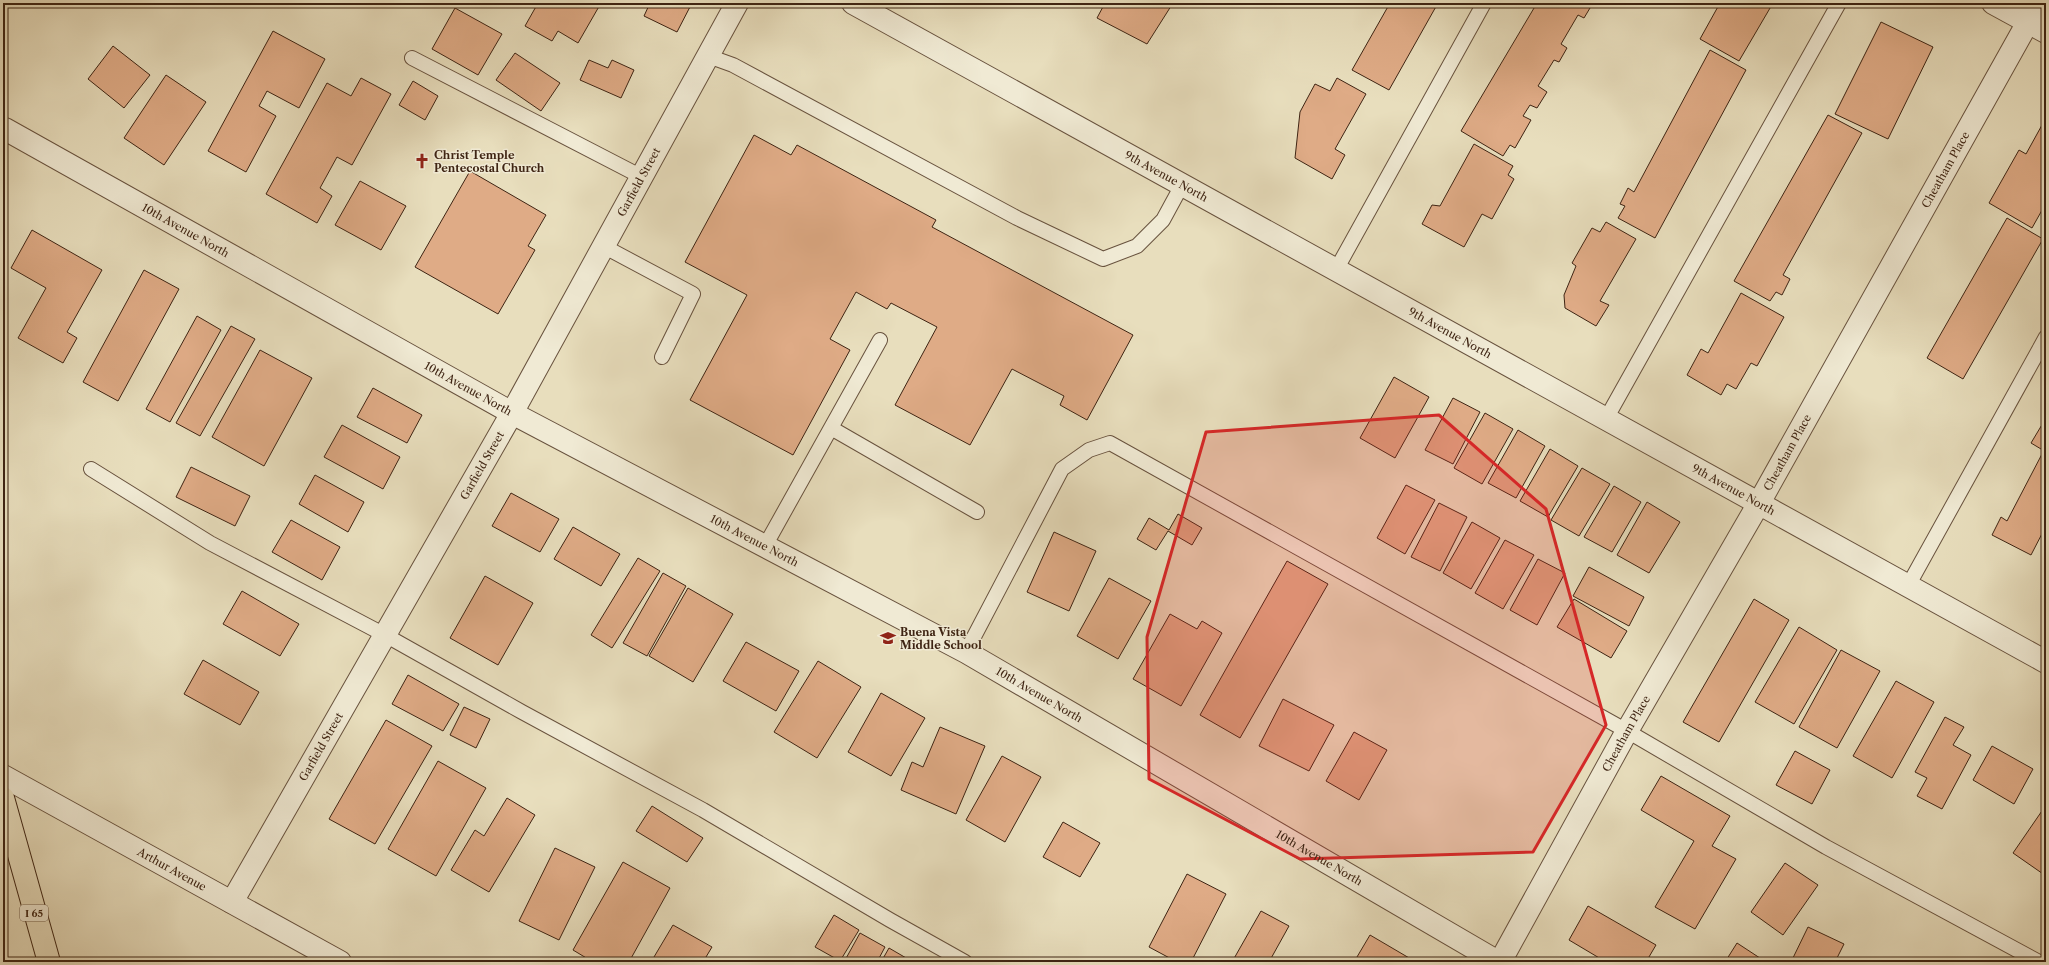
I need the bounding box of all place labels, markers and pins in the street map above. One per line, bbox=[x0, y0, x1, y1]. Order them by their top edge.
place label: Christ Temple Pentecostal Church bbox=[434, 148, 545, 175]
church icon: Christ Temple Pentecostal Church bbox=[413, 152, 431, 170]
place label: Buena Vista Middle School bbox=[900, 625, 982, 652]
school or university icon: Buena Vista Middle School bbox=[879, 629, 897, 647]

